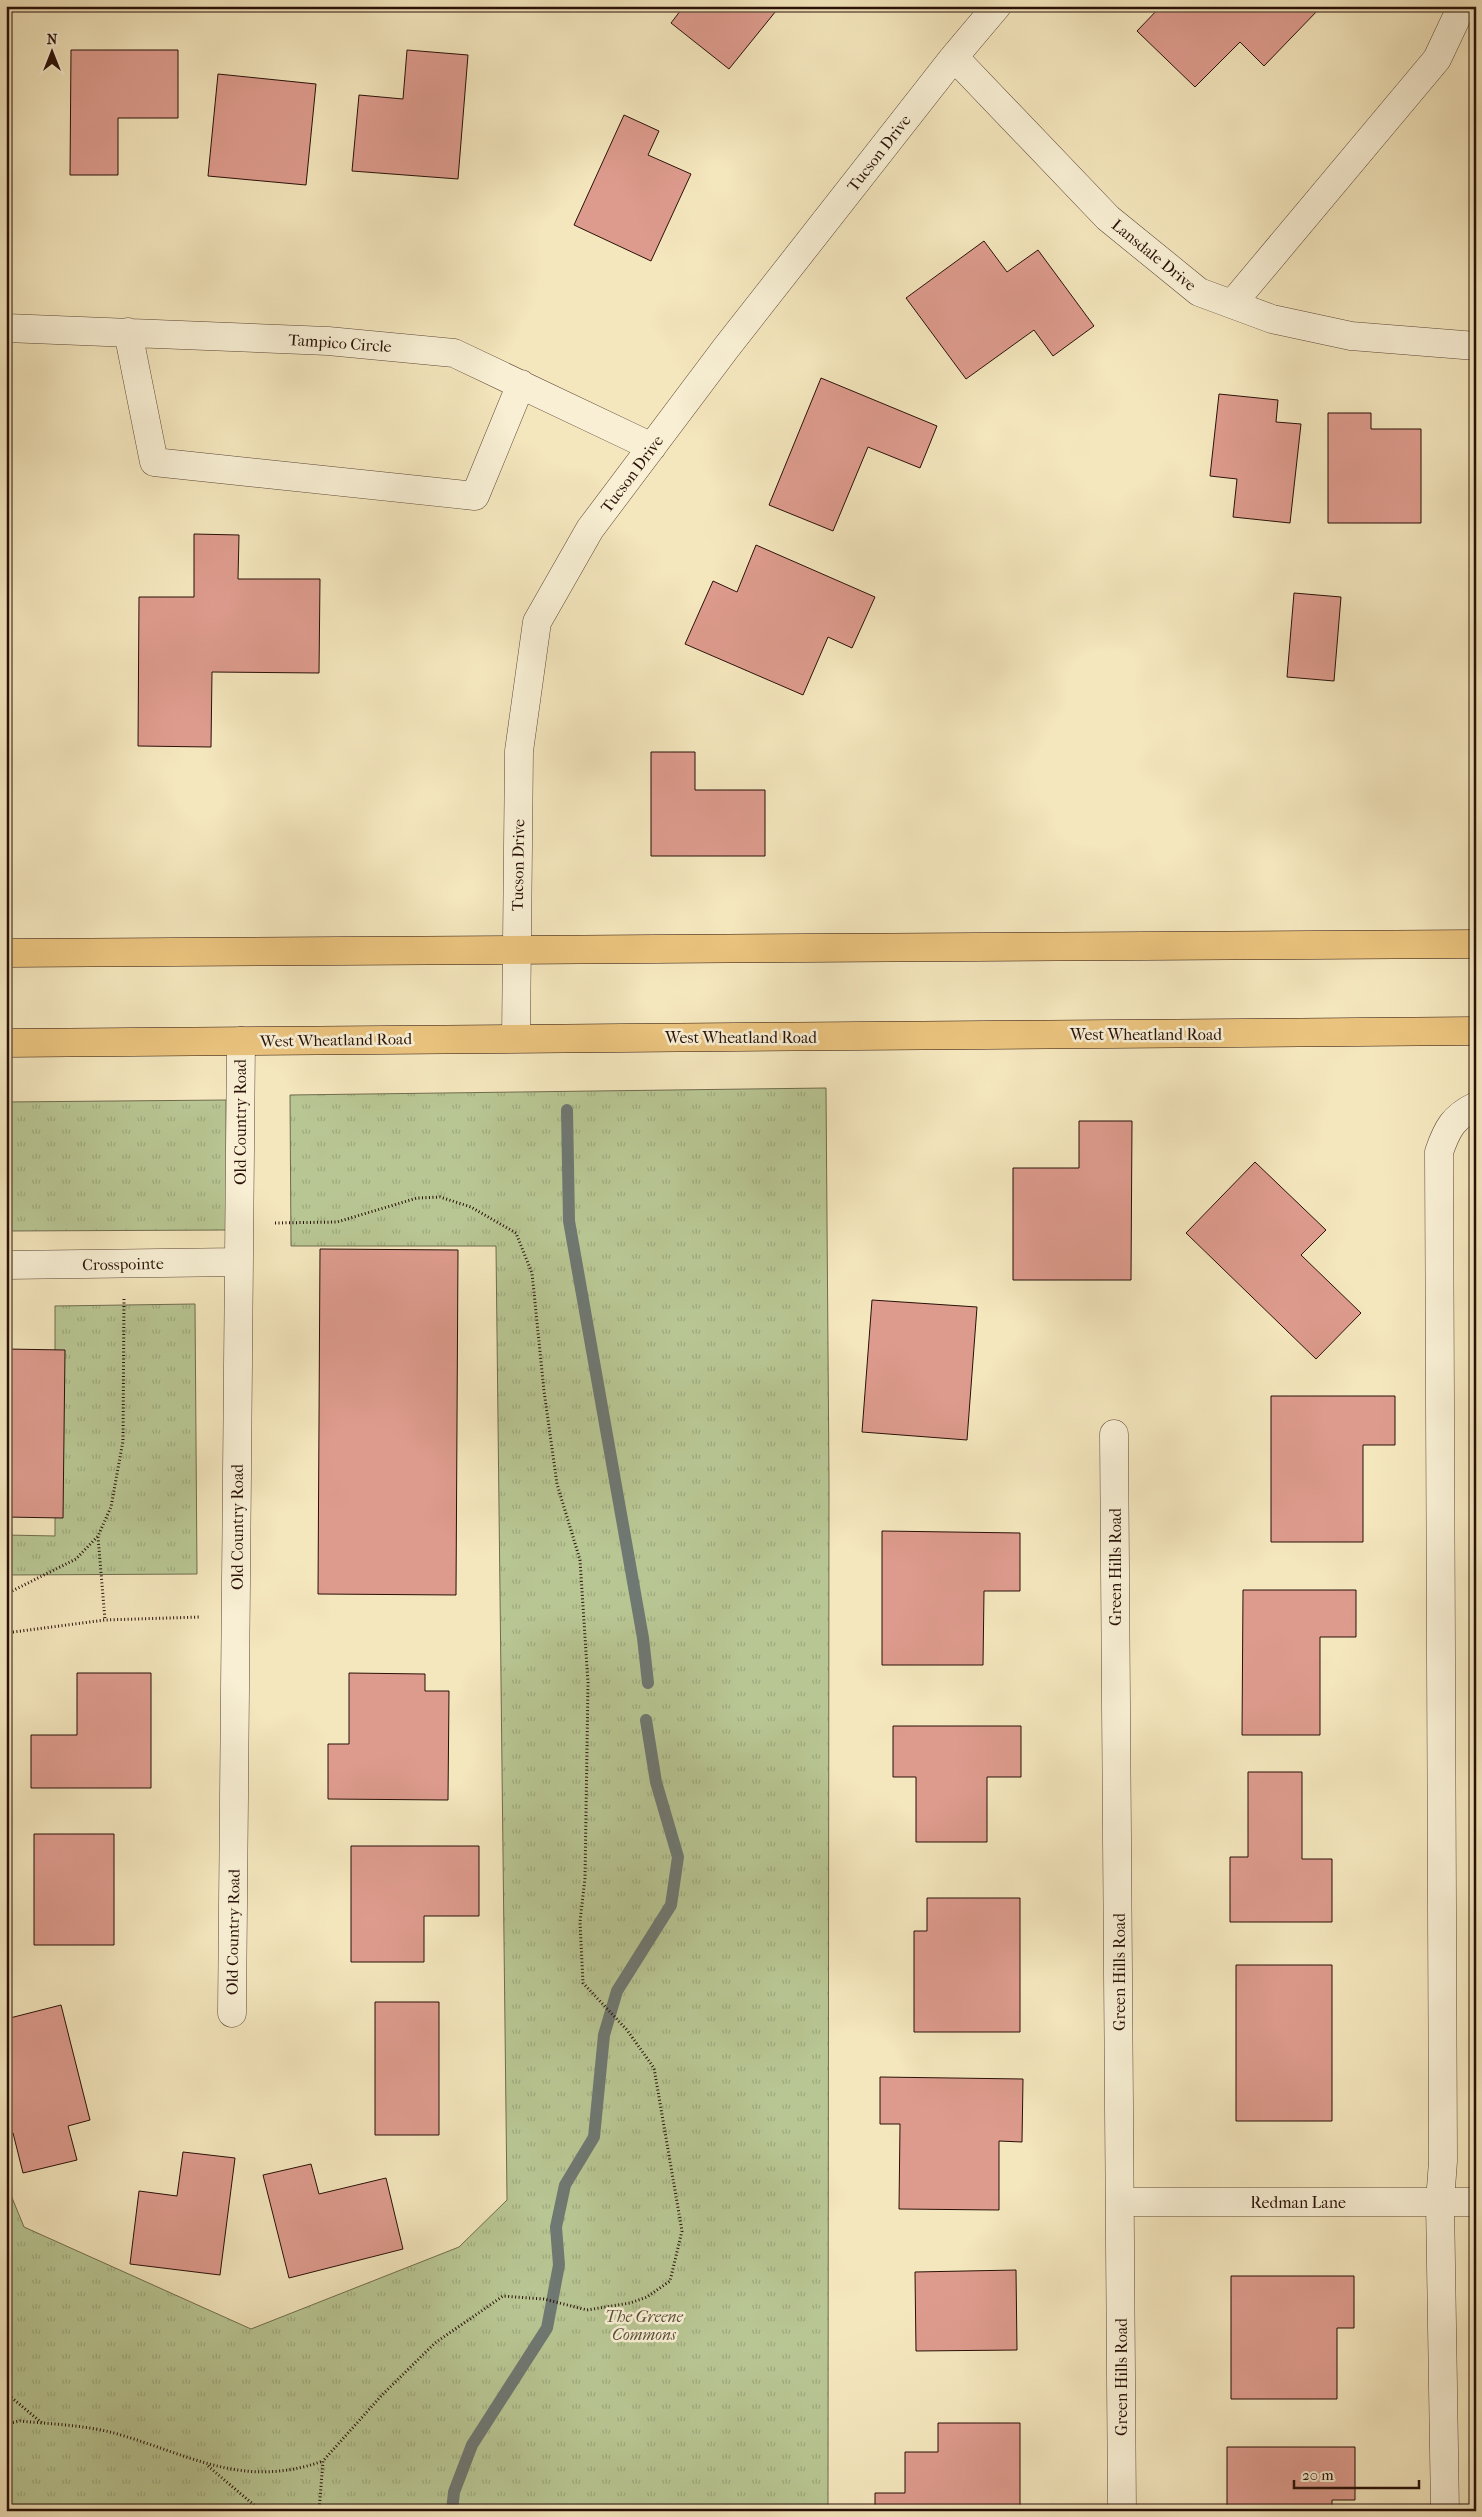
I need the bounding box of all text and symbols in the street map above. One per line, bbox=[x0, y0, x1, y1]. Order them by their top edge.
north arrow bbox=[28, 28, 78, 78]
text: N bbox=[47, 31, 58, 48]
street label: Tucson Drive bbox=[843, 111, 915, 195]
street label: Lansdale Drive bbox=[1108, 215, 1200, 295]
street label: Tampico Circle bbox=[288, 330, 392, 356]
street label: Tucson Drive bbox=[597, 431, 667, 517]
street label: Tucson Drive bbox=[508, 819, 528, 911]
street label: West Wheatland Road bbox=[1069, 1025, 1222, 1044]
street label: West Wheatland Road bbox=[664, 1028, 817, 1047]
street label: West Wheatland Road bbox=[259, 1029, 412, 1051]
street label: Old Country Road bbox=[231, 1059, 250, 1185]
street label: Crosspointe bbox=[82, 1254, 164, 1274]
street label: Old Country Road bbox=[228, 1464, 247, 1590]
street label: Green Hills Road bbox=[1106, 1508, 1125, 1626]
street label: Old Country Road bbox=[222, 1868, 244, 1995]
street label: Green Hills Road bbox=[1110, 1913, 1129, 2031]
street label: Redman Lane bbox=[1250, 2193, 1346, 2212]
park label: The Greene Commons bbox=[605, 2307, 683, 2344]
street label: Green Hills Road bbox=[1112, 2318, 1131, 2436]
scale bar bbox=[1294, 2457, 1420, 2489]
text: 20 m bbox=[1302, 2466, 1334, 2484]

